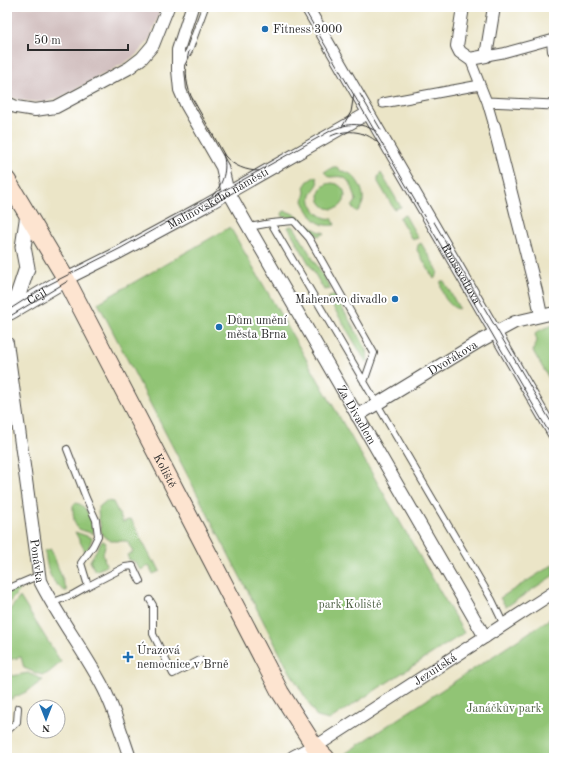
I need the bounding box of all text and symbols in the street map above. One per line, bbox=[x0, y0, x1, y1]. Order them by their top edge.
marker: Fitness 3000 bbox=[260, 24, 270, 34]
place label: Fitness 3000 bbox=[273, 24, 342, 36]
scale bar bbox=[28, 26, 128, 52]
text: 50 m bbox=[34, 34, 61, 47]
street label: Malinovského náměstí bbox=[166, 166, 272, 232]
street label: Rooseveltova bbox=[438, 242, 482, 306]
street label: Cejl bbox=[25, 287, 49, 308]
place label: Mahenovo divadlo bbox=[295, 294, 387, 306]
marker: Mahenovo divadlo bbox=[390, 294, 400, 304]
place label: Dům umění města Brna bbox=[227, 315, 288, 341]
marker: Dům umění města Brna bbox=[214, 322, 224, 332]
street label: Dvořákova bbox=[426, 339, 480, 378]
street label: Za Divadlem bbox=[334, 383, 378, 447]
street label: Koliště bbox=[151, 452, 178, 490]
street label: Ponávka bbox=[27, 538, 45, 584]
park label: park Koliště bbox=[318, 599, 382, 611]
place label: Úrazová nemocnice v Brně bbox=[137, 641, 229, 671]
marker: Úrazová nemocnice v Brně bbox=[122, 651, 134, 663]
street label: Jezuitská bbox=[412, 652, 459, 688]
north arrow bbox=[26, 699, 66, 739]
park label: Janáčkův park bbox=[466, 703, 542, 715]
text: N bbox=[41, 722, 50, 733]

